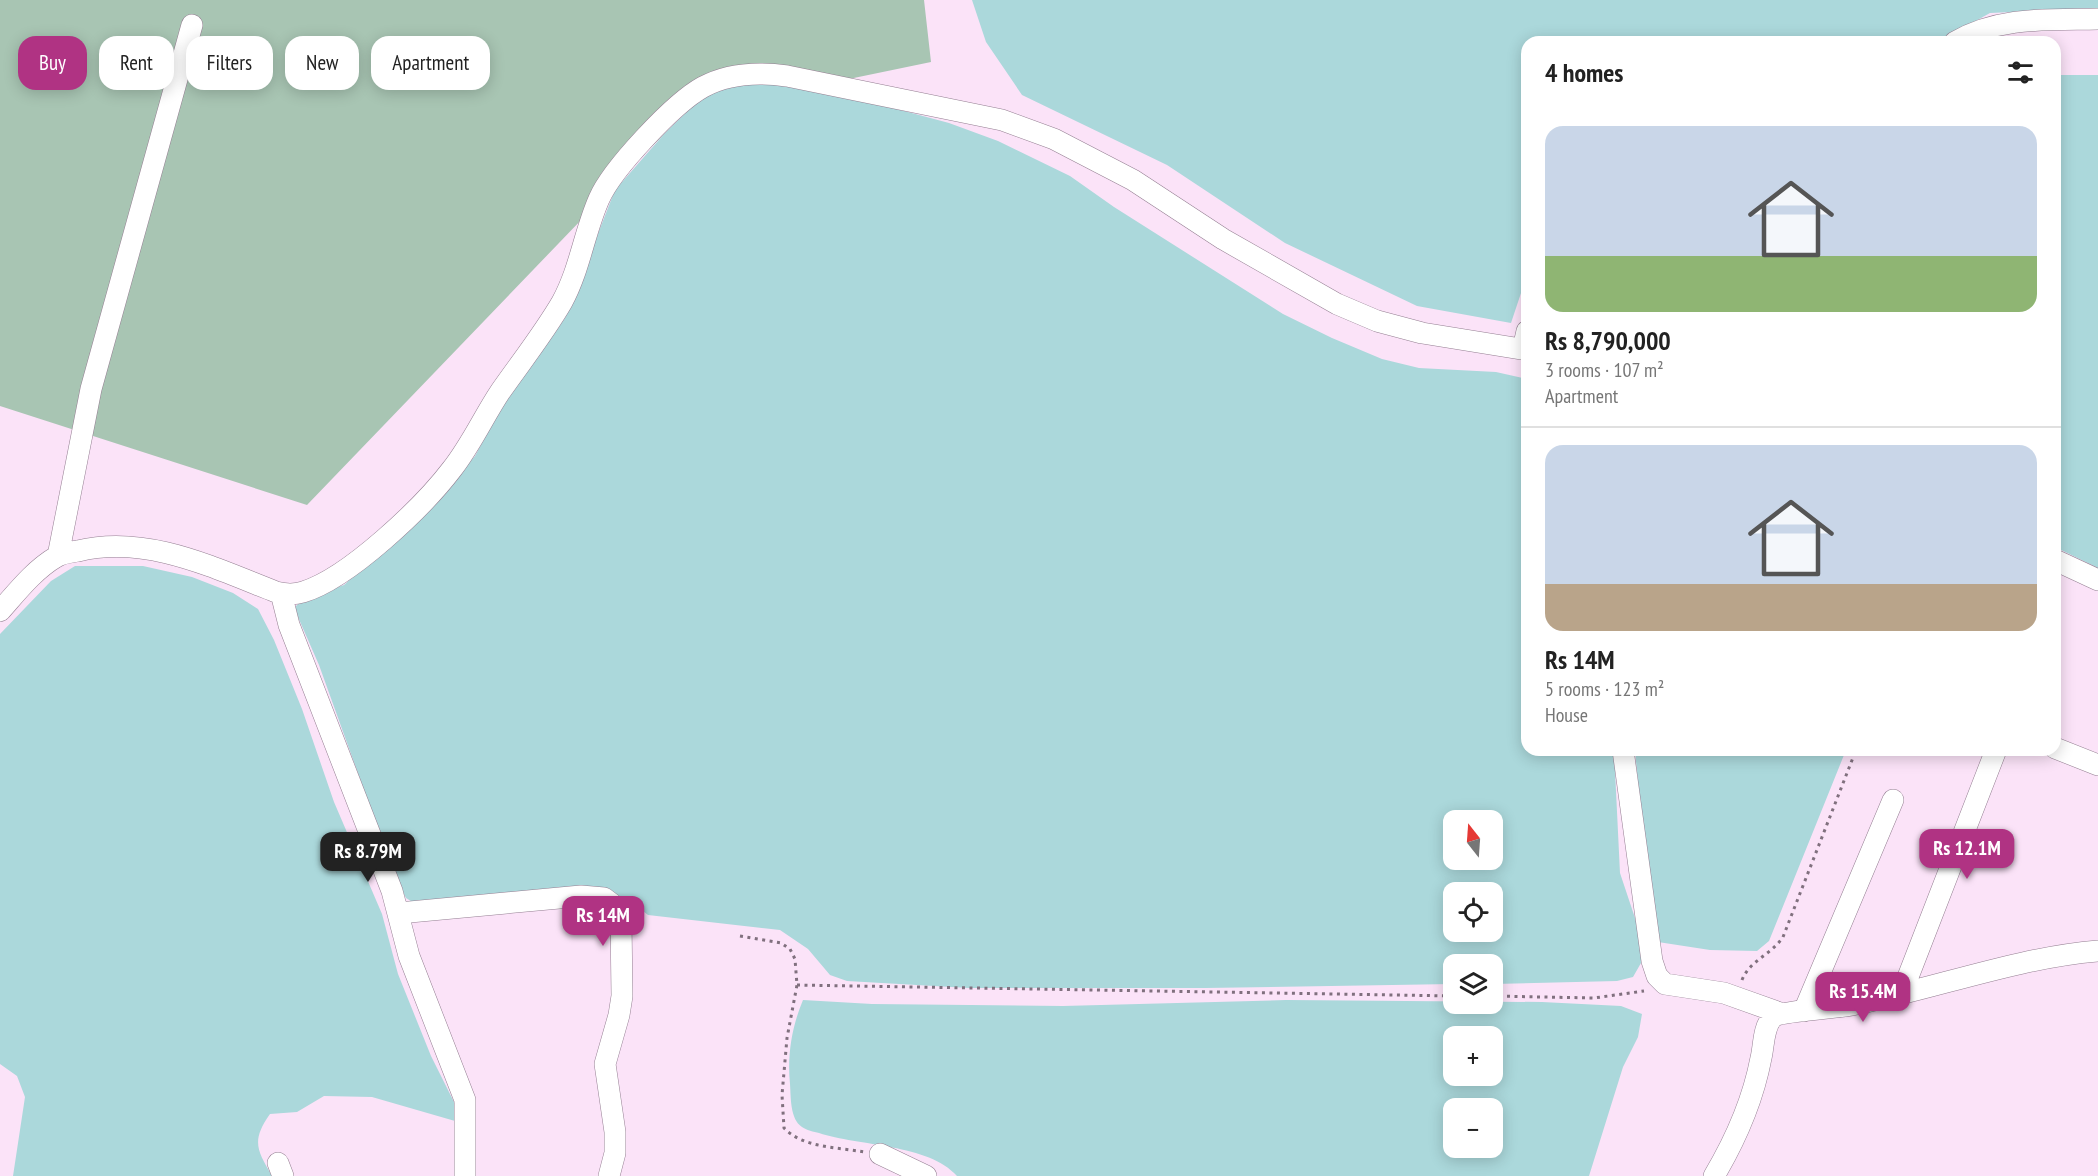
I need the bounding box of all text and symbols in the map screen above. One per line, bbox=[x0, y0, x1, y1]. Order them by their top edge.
chip: Buy bbox=[18, 36, 87, 90]
chip: Rent bbox=[99, 36, 174, 90]
chip: Filters bbox=[186, 36, 273, 90]
chip: New bbox=[285, 36, 359, 90]
chip: Apartment bbox=[371, 36, 490, 90]
text: 4 homes bbox=[1545, 56, 1623, 89]
icon: filters bbox=[2004, 56, 2037, 89]
icon: home bbox=[1737, 165, 1845, 273]
text: Rs 8,790,000 bbox=[1545, 324, 1671, 357]
text: 3 rooms · 107 m² bbox=[1545, 357, 1664, 383]
text: Apartment bbox=[1545, 383, 1618, 409]
icon: home bbox=[1737, 484, 1845, 592]
text: Rs 14M bbox=[1545, 643, 1615, 676]
text: 5 rooms · 123 m² bbox=[1545, 676, 1664, 702]
text: House bbox=[1545, 702, 1588, 728]
north arrow bbox=[1443, 810, 1503, 870]
map controls bbox=[1443, 810, 1503, 1158]
pin: Rs 12.1M bbox=[1905, 829, 2029, 880]
pin: Rs 8.79M bbox=[306, 832, 430, 883]
text: Rs 12.1M bbox=[1933, 835, 2001, 861]
text: Rs 8.79M bbox=[334, 838, 402, 864]
button: locate bbox=[1443, 882, 1503, 942]
pin: Rs 14M bbox=[554, 896, 652, 947]
text: Rs 14M bbox=[576, 902, 630, 928]
button: layers bbox=[1443, 954, 1503, 1014]
pin: Rs 15.4M bbox=[1801, 972, 1925, 1023]
text: Rs 15.4M bbox=[1829, 978, 1897, 1004]
button: + bbox=[1443, 1026, 1503, 1086]
button: − bbox=[1443, 1098, 1503, 1158]

